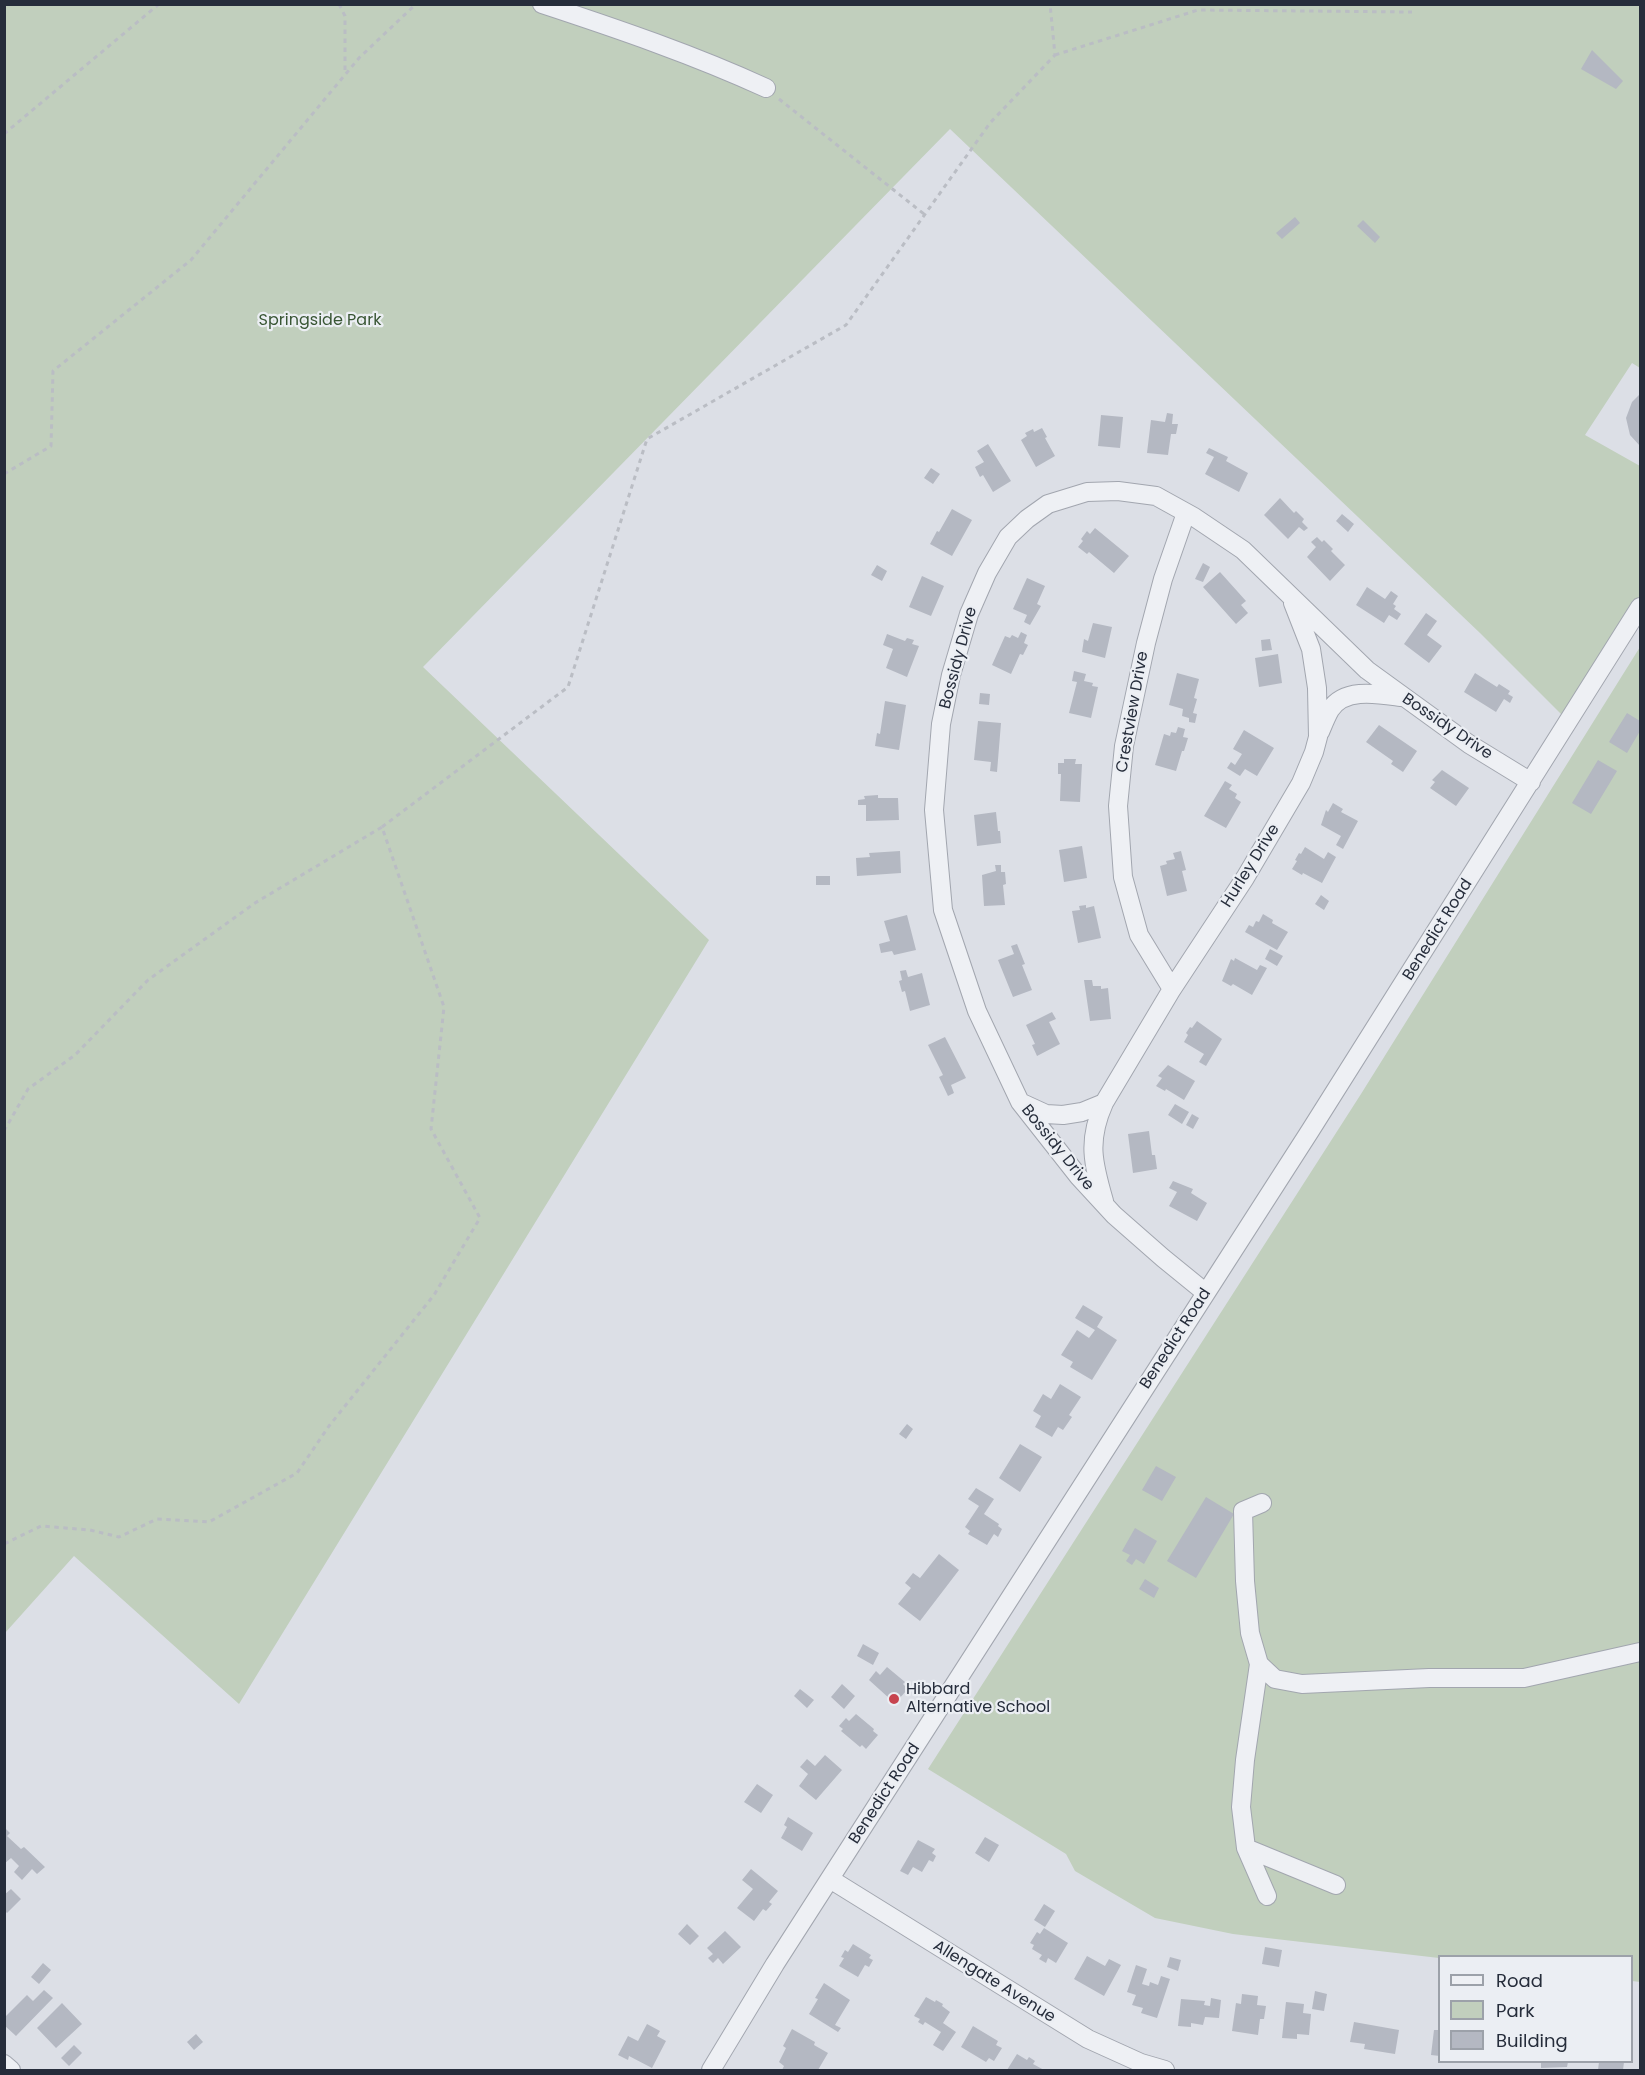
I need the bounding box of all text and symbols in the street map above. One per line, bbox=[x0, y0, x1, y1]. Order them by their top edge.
park label: Springside Park bbox=[259, 311, 381, 331]
street label: Bossidy Drive bbox=[936, 605, 982, 711]
street label: Crestview Drive bbox=[1113, 650, 1153, 774]
street label: Bossidy Drive bbox=[1398, 690, 1496, 764]
street label: Hurley Drive bbox=[1218, 821, 1284, 911]
street label: Benedict Road bbox=[1399, 876, 1477, 984]
street label: Bossidy Drive bbox=[1017, 1101, 1097, 1195]
street label: Benedict Road bbox=[1136, 1285, 1216, 1393]
place label: Hibbard Alternative School bbox=[906, 1680, 1050, 1718]
marker: Hibbard Alternative School bbox=[887, 1692, 901, 1706]
street label: Benedict Road bbox=[845, 1740, 925, 1848]
street label: Allengate Avenue bbox=[929, 1937, 1059, 2027]
legend bbox=[1438, 1955, 1633, 2063]
text: Road bbox=[1496, 1968, 1543, 1993]
text: Park bbox=[1496, 1998, 1535, 2023]
text: Building bbox=[1496, 2028, 1568, 2053]

